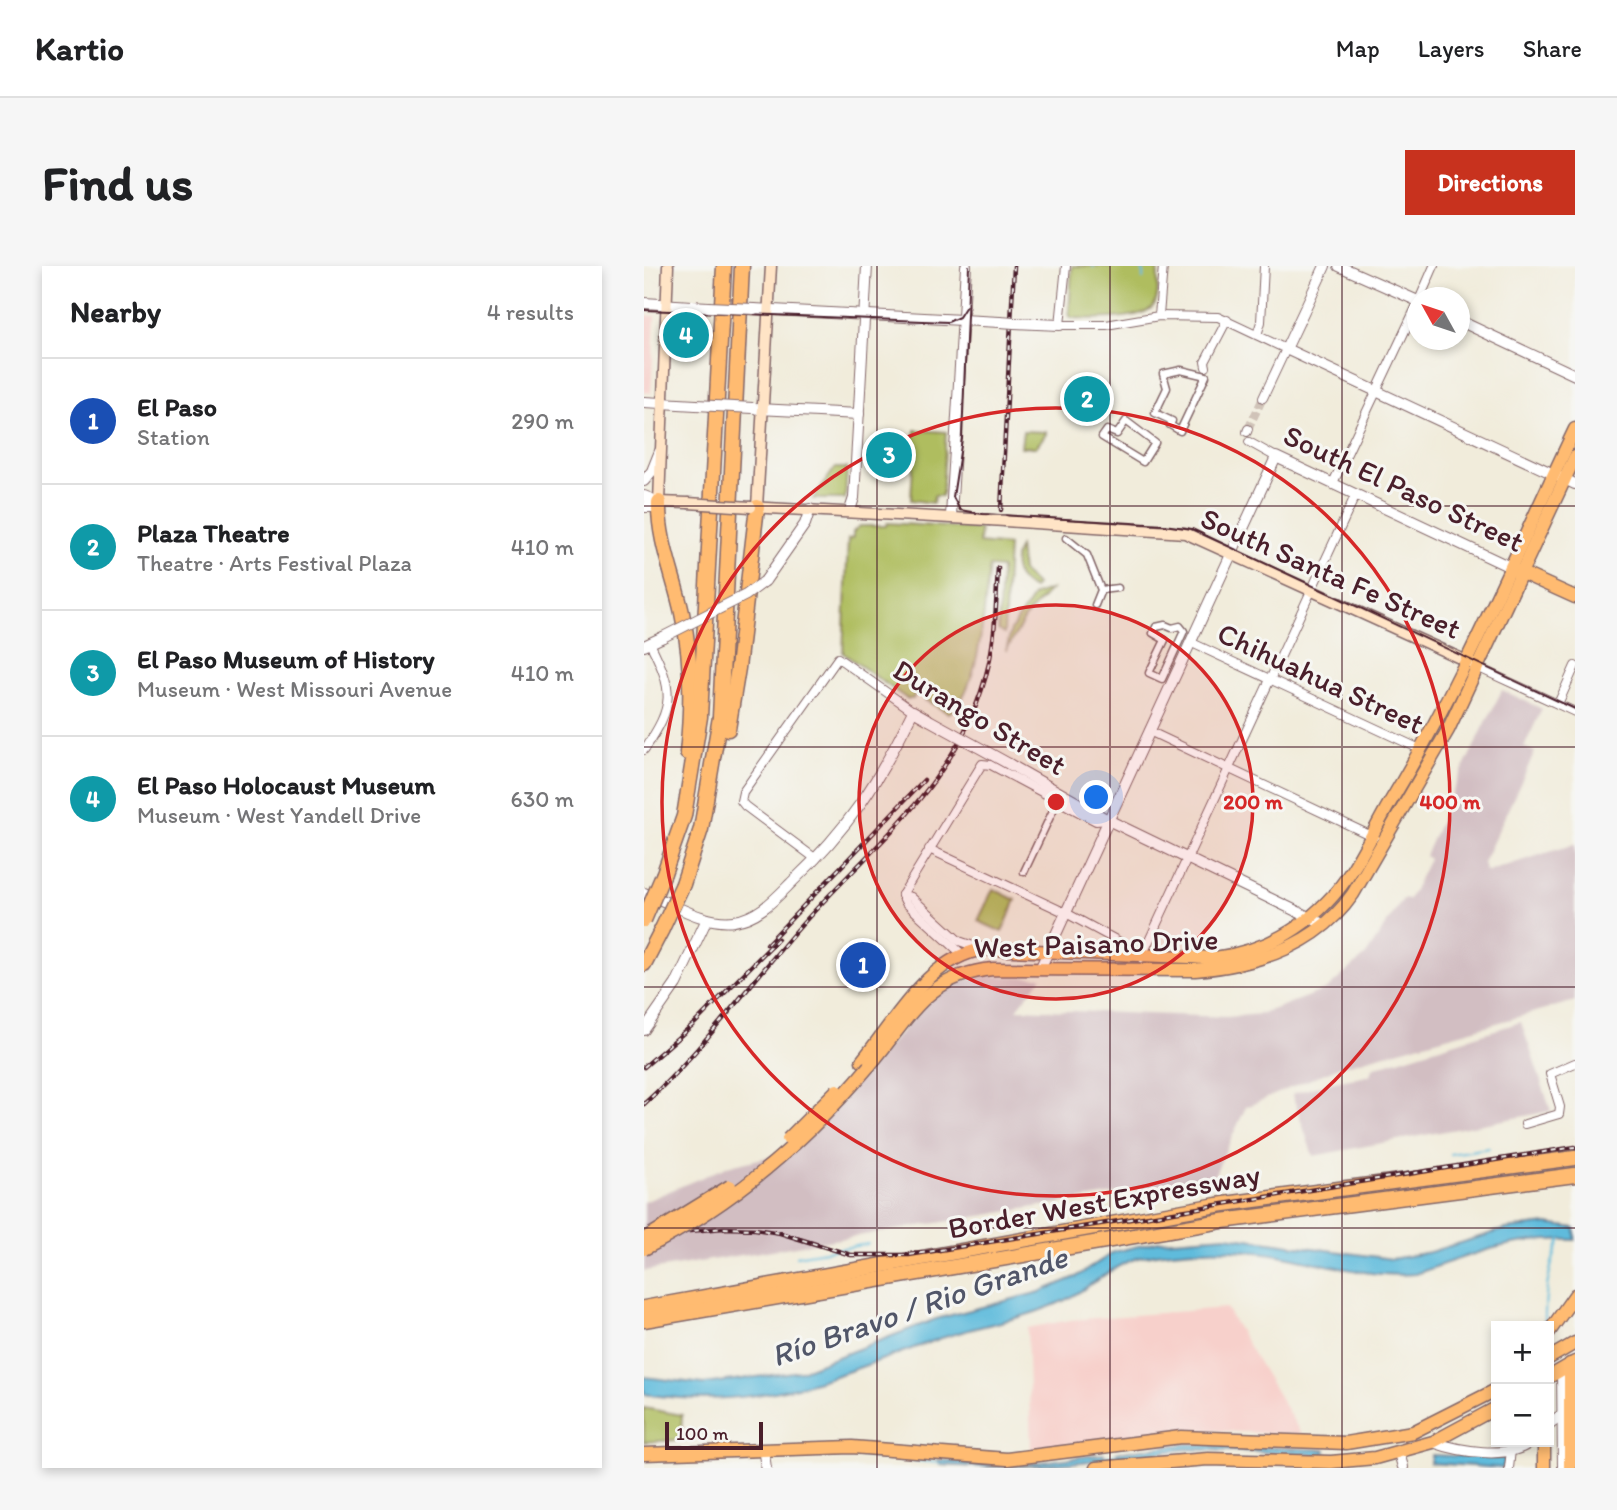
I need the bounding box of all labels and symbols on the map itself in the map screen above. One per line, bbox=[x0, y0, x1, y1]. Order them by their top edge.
north arrow bbox=[1407, 287, 1470, 350]
pin: 4 bbox=[663, 309, 709, 361]
pin: 2 bbox=[1064, 373, 1110, 425]
street label: South El Paso Street bbox=[1278, 416, 1530, 560]
pin: 3 bbox=[866, 429, 912, 481]
street label: South Santa Fe Street bbox=[1195, 499, 1467, 647]
street label: Chihuahua Street bbox=[1212, 614, 1430, 742]
street label: Durango Street bbox=[887, 651, 1073, 783]
your location bbox=[1079, 780, 1113, 814]
text: 200 m bbox=[1223, 789, 1283, 814]
text: 400 m bbox=[1420, 789, 1481, 814]
centre of rings bbox=[1044, 790, 1068, 814]
street label: West Paisano Drive bbox=[973, 920, 1219, 966]
pin: 1 bbox=[840, 939, 886, 991]
street label: Border West Expressway bbox=[945, 1155, 1263, 1247]
water label: Río Bravo / Rio Grande bbox=[766, 1237, 1074, 1375]
scale bar bbox=[665, 1419, 763, 1451]

